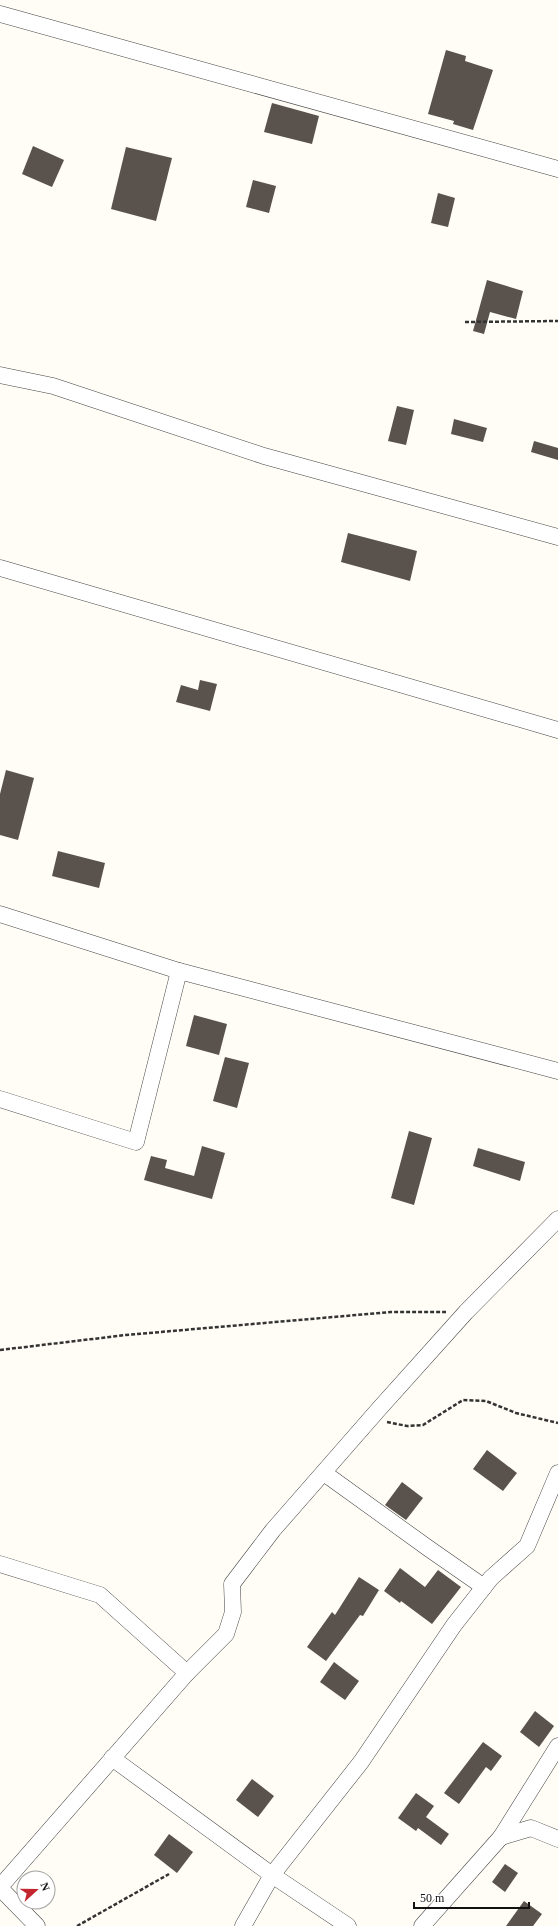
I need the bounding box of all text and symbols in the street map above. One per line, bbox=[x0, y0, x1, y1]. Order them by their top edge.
north arrow bbox=[16, 1870, 56, 1910]
text: N bbox=[38, 1881, 52, 1892]
scale bar bbox=[414, 1884, 529, 1910]
text: 50 m bbox=[420, 1891, 445, 1905]

